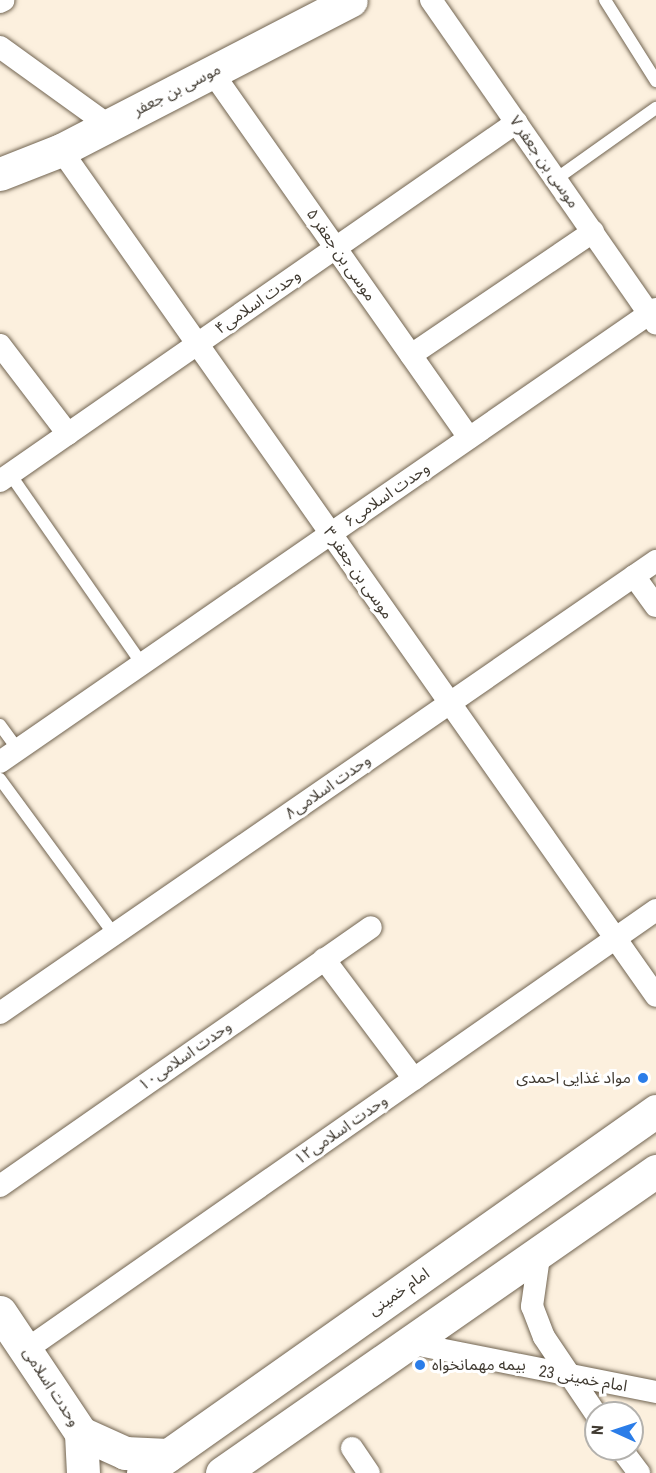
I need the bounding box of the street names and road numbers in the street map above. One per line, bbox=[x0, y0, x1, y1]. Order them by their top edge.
street label: موسی بن جعفر bbox=[130, 60, 224, 120]
street label: موسی بن جعفر ۷ bbox=[505, 112, 583, 212]
street label: موسی بن جعفر ۵ bbox=[302, 205, 380, 305]
street label: وحدت اسلامی۴ bbox=[212, 265, 304, 339]
street label: وحدت اسلامی۶ bbox=[341, 458, 433, 532]
street label: موسی بن جعفر ۳ bbox=[319, 523, 397, 623]
street label: وحدت اسلامی۸ bbox=[282, 750, 374, 824]
street label: وحدت اسلامی۱۰ bbox=[135, 1017, 235, 1095]
street label: وحدت اسلامی۱۲ bbox=[291, 1091, 391, 1169]
street label: امام خمینی bbox=[365, 1264, 433, 1320]
street label: وحدت اسلامی bbox=[18, 1344, 84, 1430]
street label: امام خمینی 23 bbox=[537, 1362, 629, 1396]

